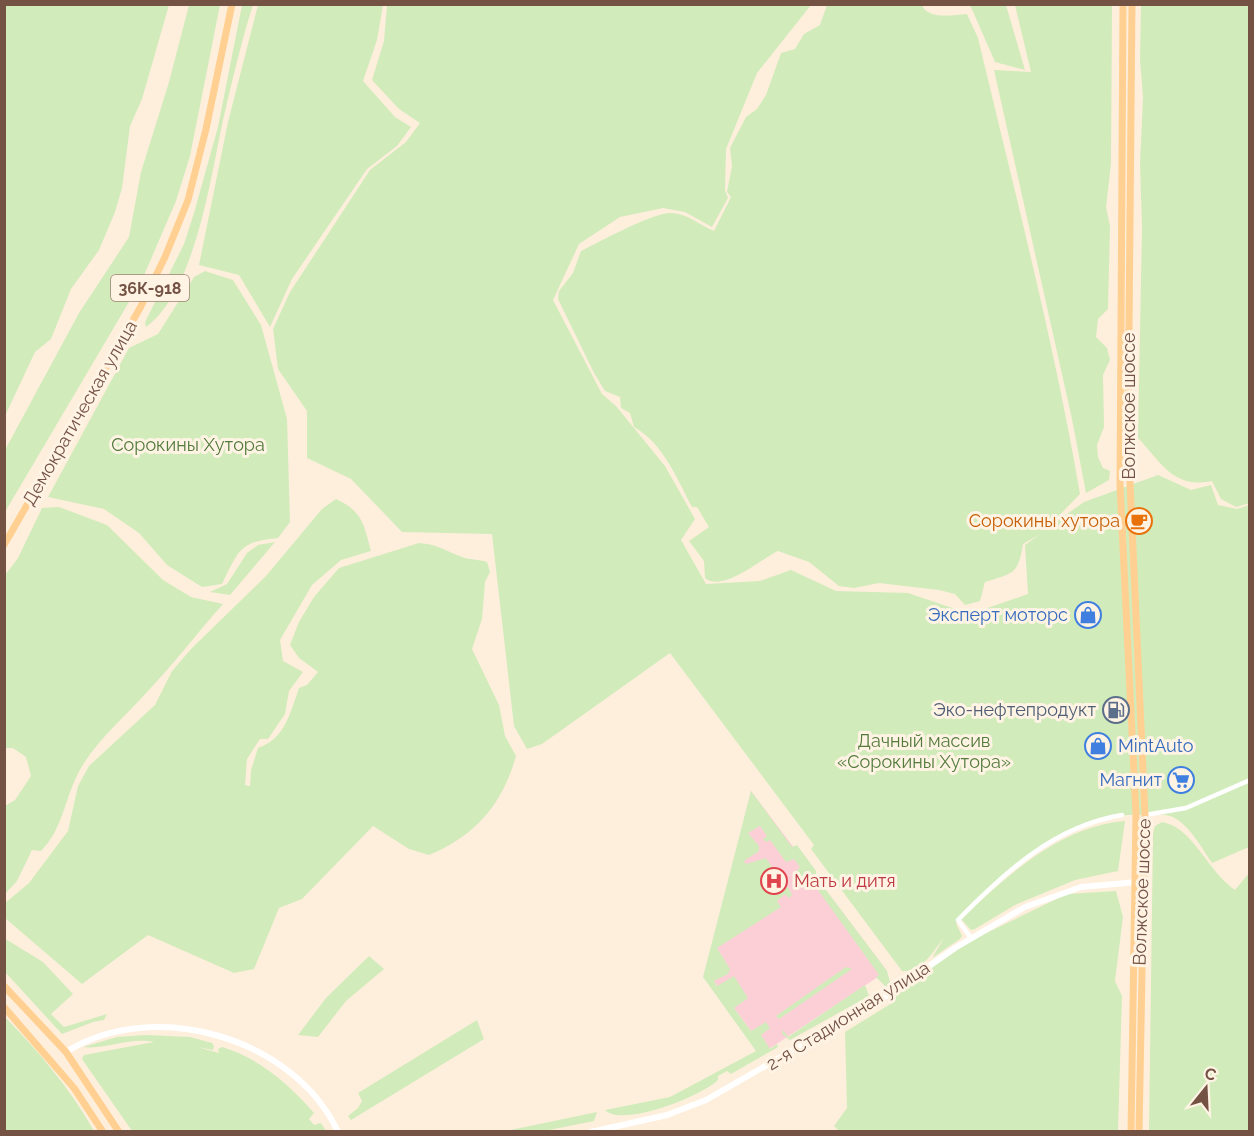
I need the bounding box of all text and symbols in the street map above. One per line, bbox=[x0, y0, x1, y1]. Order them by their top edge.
road number: 36К-918 bbox=[111, 275, 189, 301]
street label: Демократическая улица bbox=[18, 317, 141, 509]
street label: Волжское шоссе bbox=[1118, 332, 1139, 480]
park label: Сорокины Хутора bbox=[111, 434, 265, 455]
cafe icon: Сорокины хутора bbox=[1124, 506, 1154, 536]
place label: Сорокины хутора bbox=[969, 510, 1120, 531]
shop icon: Эксперт моторс bbox=[1073, 600, 1103, 630]
place label: Эксперт моторс bbox=[928, 604, 1068, 625]
fuel station icon: Эко-нефтепродукт bbox=[1101, 695, 1131, 725]
place label: Эко-нефтепродукт bbox=[933, 699, 1096, 720]
park label: Дачный массив «Сорокины Хутора» bbox=[837, 730, 1011, 772]
shop icon: MintAuto bbox=[1083, 731, 1113, 761]
place label: MintAuto bbox=[1118, 735, 1194, 756]
supermarket icon: Магнит bbox=[1166, 765, 1196, 795]
place label: Магнит bbox=[1099, 769, 1162, 790]
street label: Волжское шоссе bbox=[1128, 818, 1155, 966]
hospital icon: Мать и дитя bbox=[759, 866, 789, 896]
place label: Мать и дитя bbox=[794, 870, 895, 891]
street label: 2-я Стадионная улица bbox=[762, 957, 933, 1074]
north arrow bbox=[1176, 1058, 1236, 1118]
text: С bbox=[1202, 1063, 1219, 1085]

